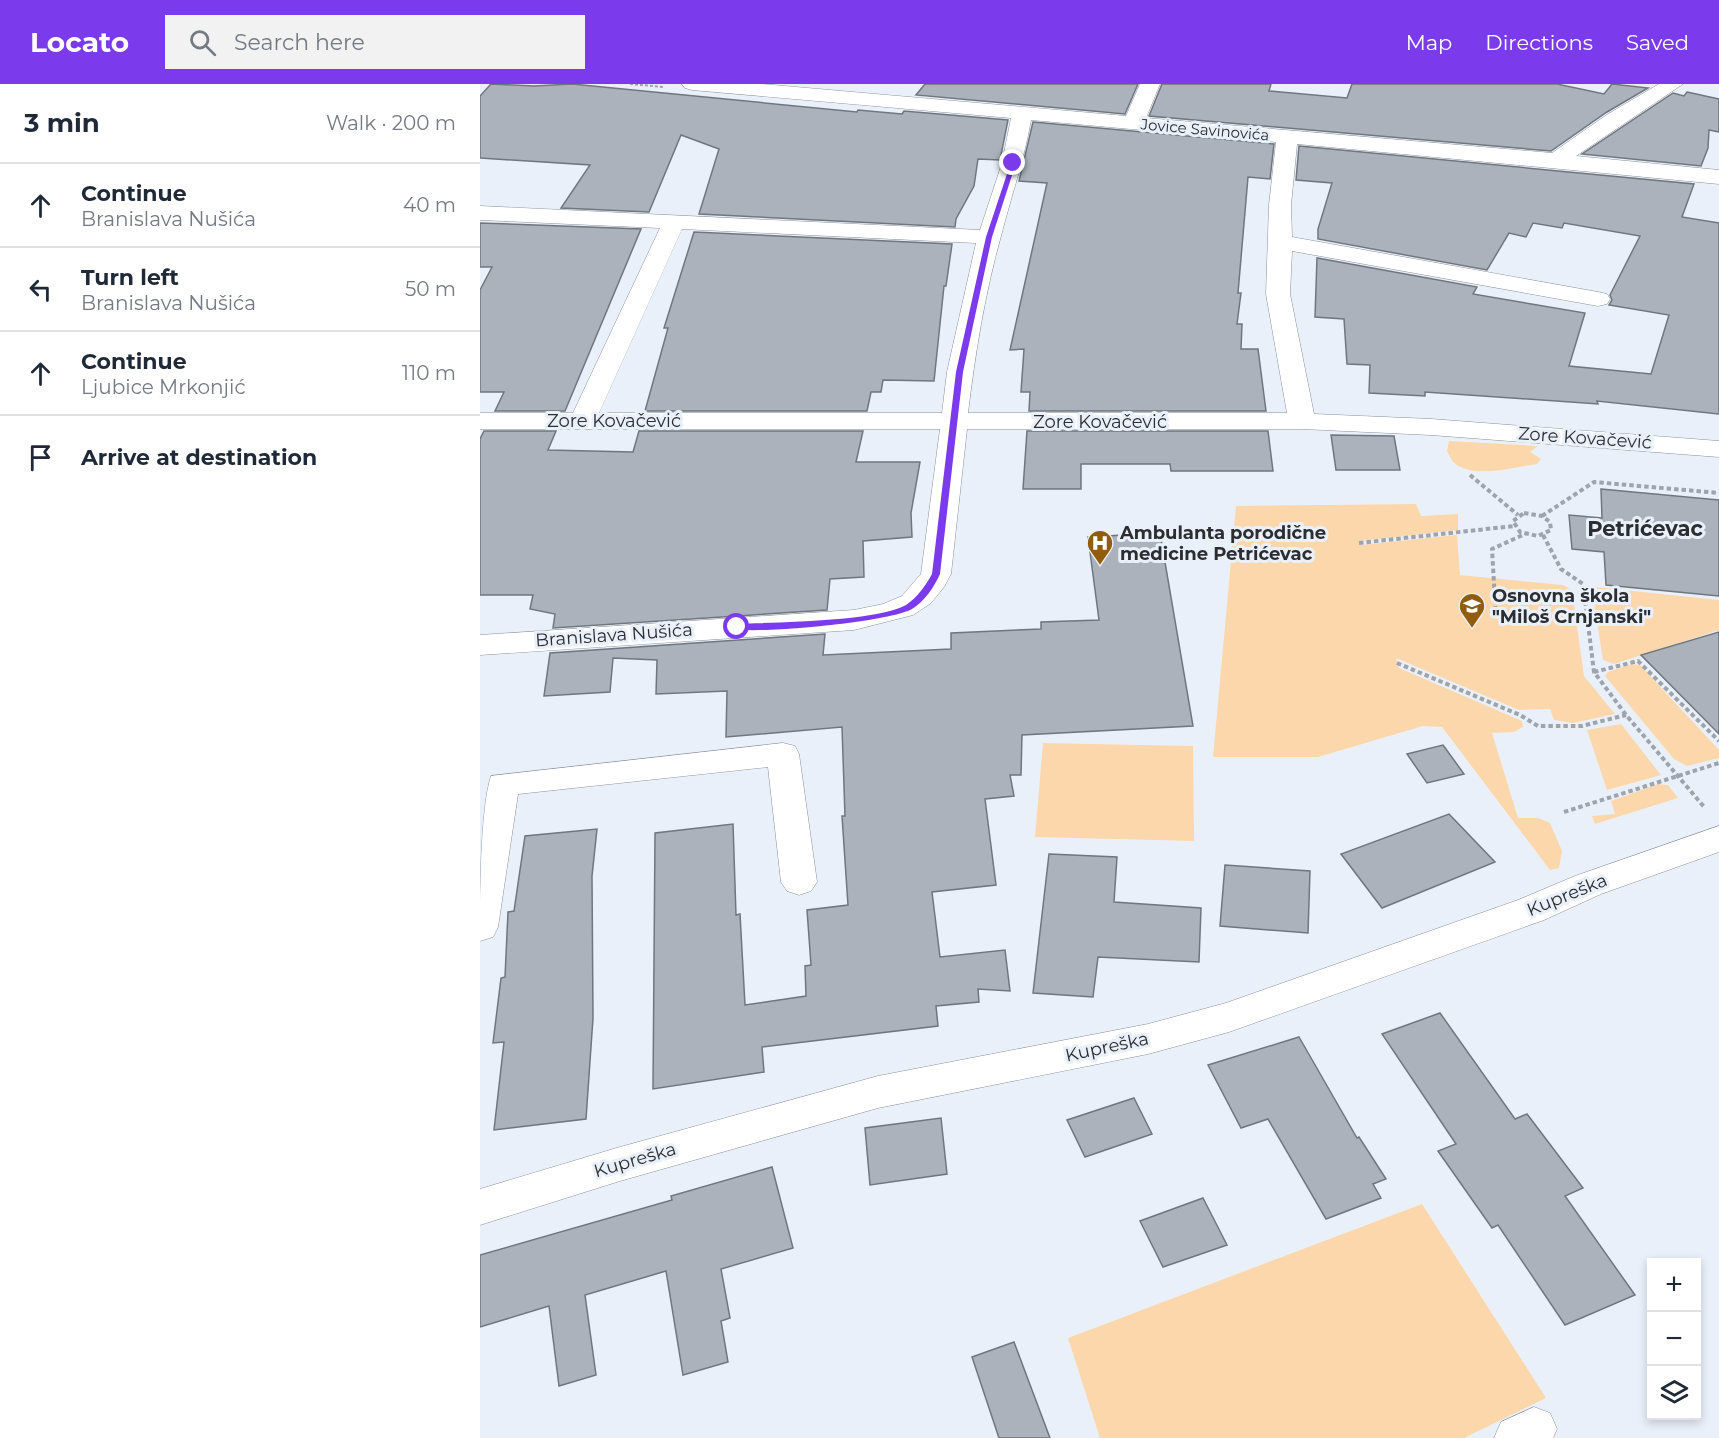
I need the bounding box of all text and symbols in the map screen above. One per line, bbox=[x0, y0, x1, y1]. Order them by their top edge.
search box bbox=[165, 15, 585, 69]
text: Locato bbox=[30, 25, 129, 59]
icon: search bbox=[186, 26, 219, 59]
text: Search here bbox=[234, 29, 365, 56]
text: Map bbox=[1406, 30, 1452, 55]
text: Directions bbox=[1485, 30, 1593, 55]
text: Saved bbox=[1626, 30, 1689, 55]
text: 3 min bbox=[24, 107, 100, 139]
text: Walk · 200 m bbox=[326, 111, 456, 135]
street label: Jovice Savinovića bbox=[1139, 114, 1270, 145]
route end bbox=[999, 149, 1025, 175]
text: Continue bbox=[81, 180, 187, 207]
icon: ahead bbox=[24, 189, 57, 222]
text: 40 m bbox=[403, 193, 456, 217]
text: Branislava Nušića bbox=[81, 207, 256, 231]
text: Turn left bbox=[81, 264, 179, 291]
icon: left bbox=[24, 273, 57, 306]
text: 50 m bbox=[405, 277, 456, 301]
text: Branislava Nušića bbox=[81, 291, 256, 315]
text: Continue bbox=[81, 348, 187, 375]
icon: ahead bbox=[24, 357, 57, 390]
text: 110 m bbox=[402, 361, 456, 385]
text: Ljubice Mrkonjić bbox=[81, 375, 246, 399]
street label: Zore Kovačević bbox=[547, 410, 681, 432]
street label: Zore Kovačević bbox=[1033, 411, 1167, 433]
street label: Zore Kovačević bbox=[1517, 422, 1653, 454]
icon: arrive bbox=[24, 441, 57, 474]
text: Arrive at destination bbox=[81, 444, 317, 471]
district label: Petrićevac bbox=[1587, 516, 1703, 541]
place label: Ambulanta porodične medicine Petrićevac bbox=[1119, 522, 1326, 565]
hospital icon: Ambulanta porodične medicine Petrićevac bbox=[1085, 528, 1115, 566]
place label: Osnovna škola "Miloš Crnjanski" bbox=[1492, 585, 1651, 628]
school or university icon: Osnovna škola "Miloš Crnjanski" bbox=[1457, 591, 1487, 629]
route start bbox=[723, 613, 749, 639]
street label: Branislava Nušića bbox=[535, 619, 693, 651]
street label: Kupreška bbox=[1524, 869, 1610, 921]
street label: Kupreška bbox=[1063, 1027, 1151, 1067]
street label: Kupreška bbox=[591, 1138, 679, 1182]
map controls bbox=[1647, 1258, 1701, 1420]
button: + bbox=[1647, 1258, 1701, 1312]
button: − bbox=[1647, 1312, 1701, 1366]
button: layers bbox=[1647, 1366, 1701, 1420]

